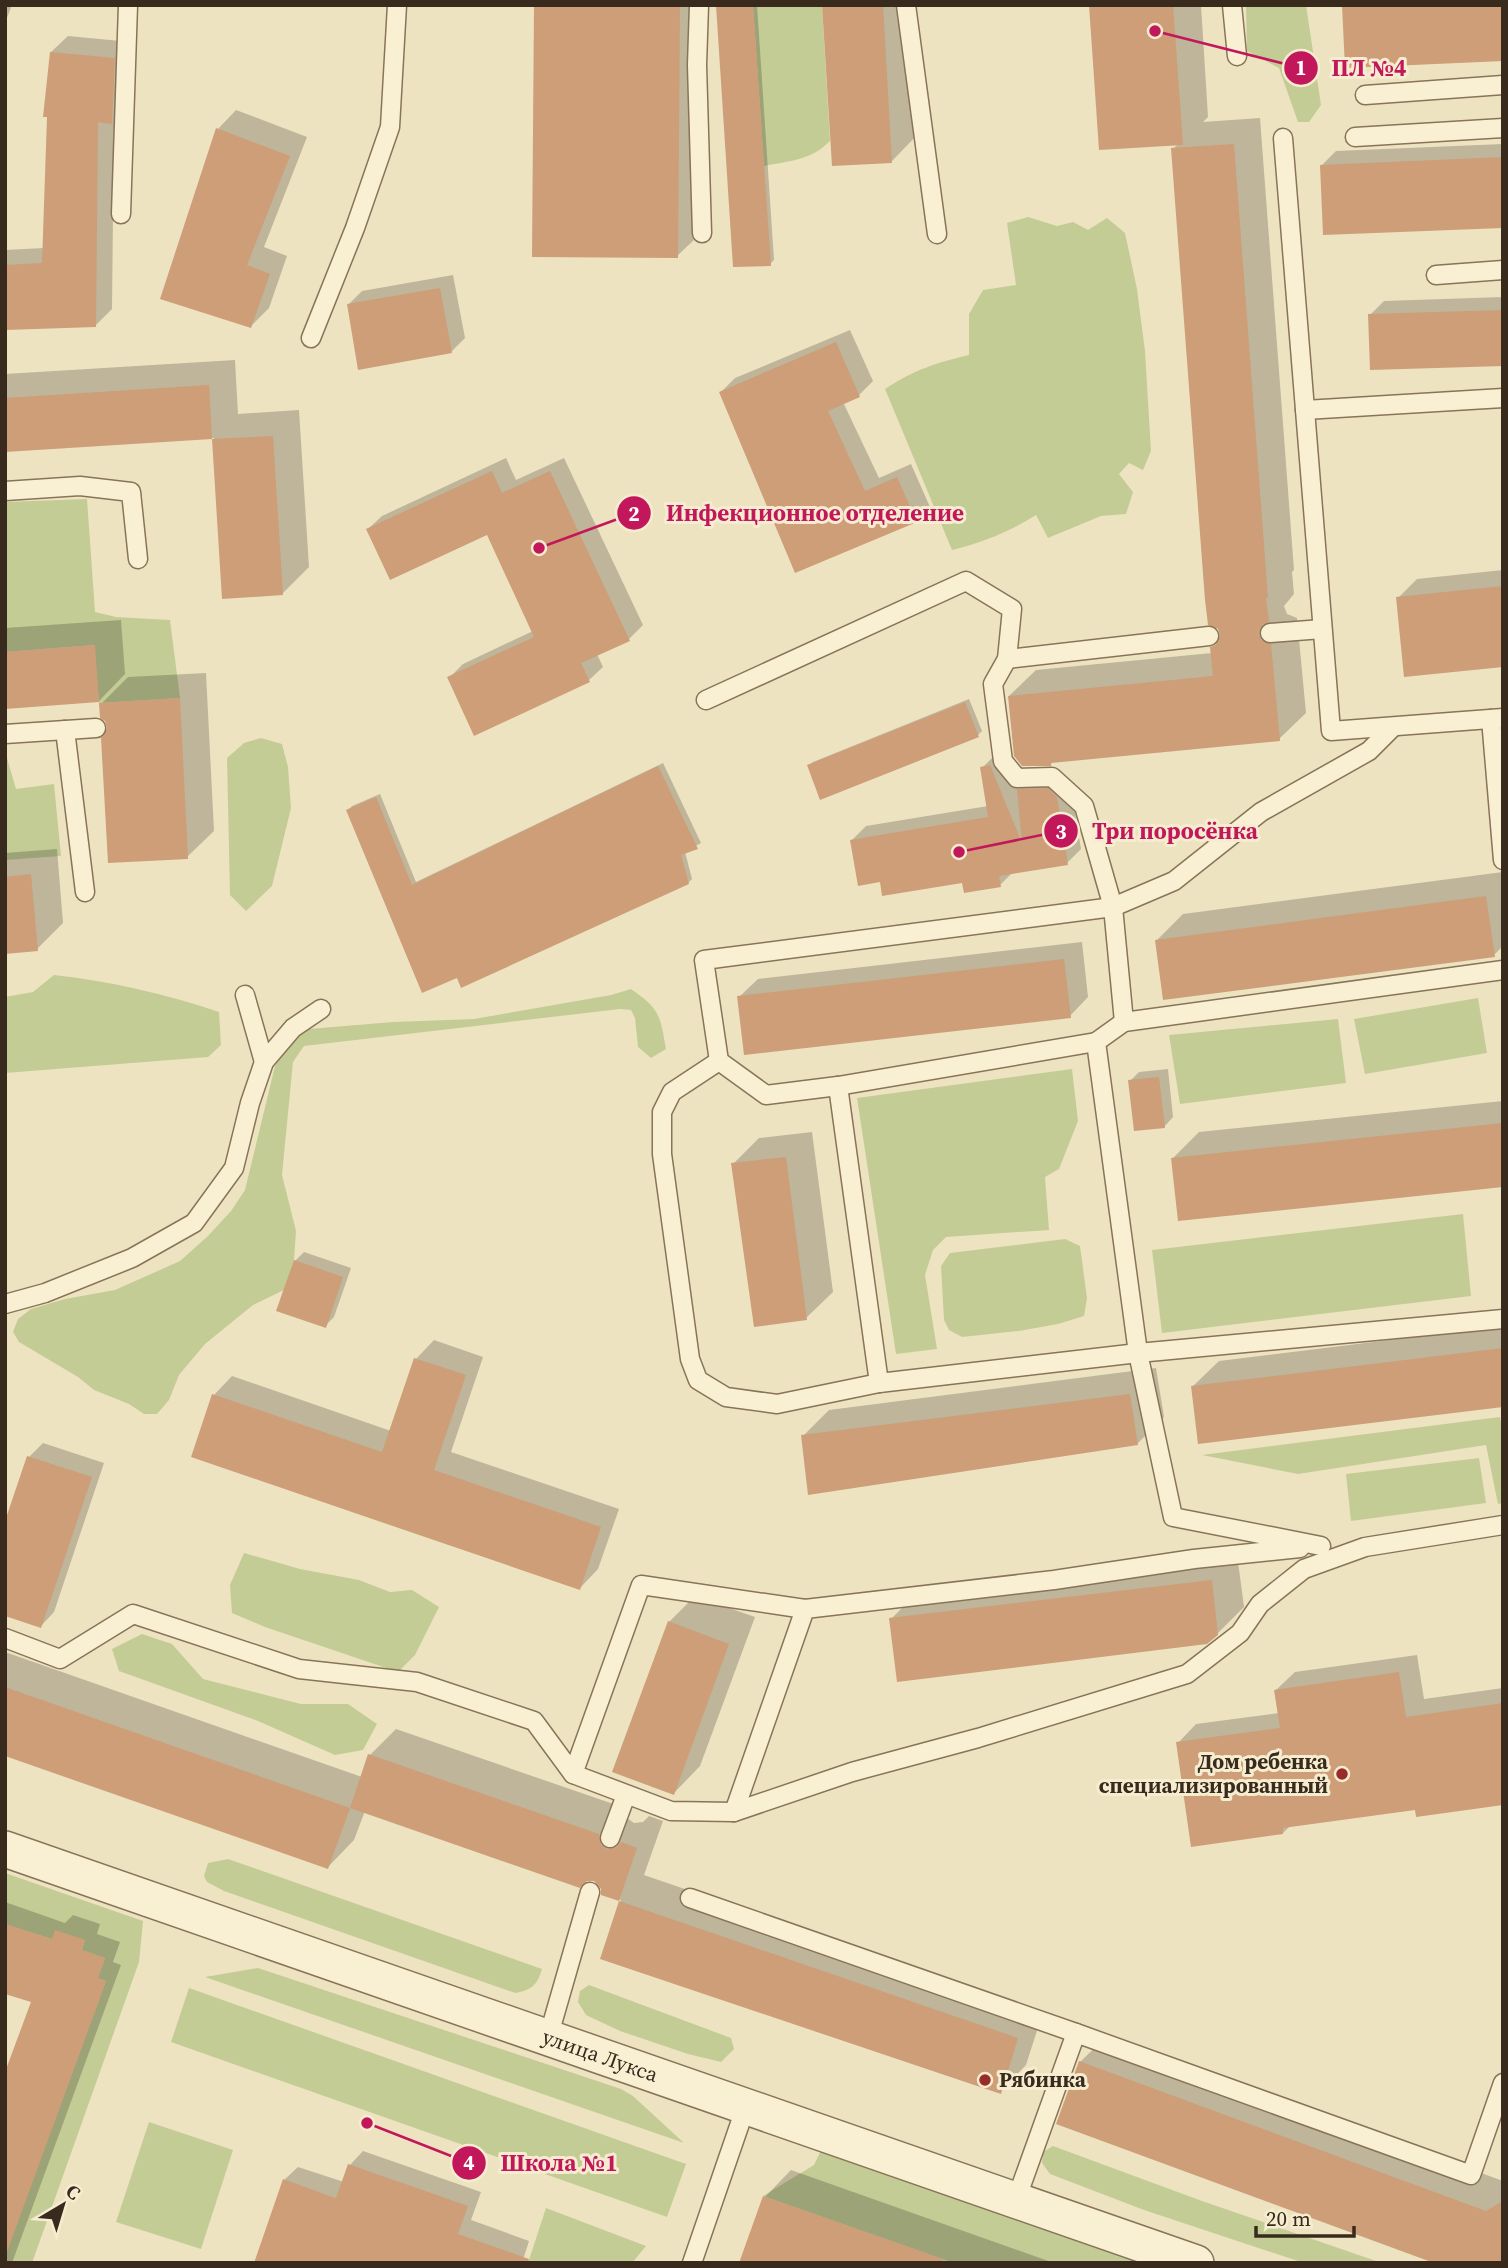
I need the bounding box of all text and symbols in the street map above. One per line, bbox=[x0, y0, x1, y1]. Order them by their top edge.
callout: ПЛ №4 bbox=[1283, 46, 1421, 90]
text: ПЛ №4 bbox=[1332, 52, 1406, 84]
text: 1 bbox=[1295, 53, 1307, 82]
callout: Инфекционное отделение bbox=[616, 491, 978, 535]
text: Инфекционное отделение bbox=[666, 497, 964, 529]
text: 2 bbox=[628, 499, 640, 528]
callout: Три поросёнка bbox=[1043, 809, 1272, 853]
text: Три поросёнка bbox=[1092, 815, 1259, 847]
text: 3 bbox=[1055, 817, 1067, 846]
place label: Дом ребенка специализированный bbox=[1099, 1747, 1329, 1800]
marker: Дом ребенка специализированный bbox=[1334, 1766, 1350, 1782]
street label: улица Лукса bbox=[538, 2022, 662, 2089]
place label: Рябинка bbox=[999, 2065, 1087, 2094]
marker: Рябинка bbox=[977, 2072, 993, 2088]
callout: Школа №1 bbox=[451, 2141, 632, 2185]
text: Школа №1 bbox=[500, 2147, 618, 2179]
text: 4 bbox=[463, 2148, 475, 2177]
north arrow bbox=[28, 2170, 98, 2240]
text: С bbox=[61, 2178, 86, 2206]
scale bar bbox=[1256, 2194, 1354, 2238]
text: 20 m bbox=[1266, 2204, 1311, 2233]

